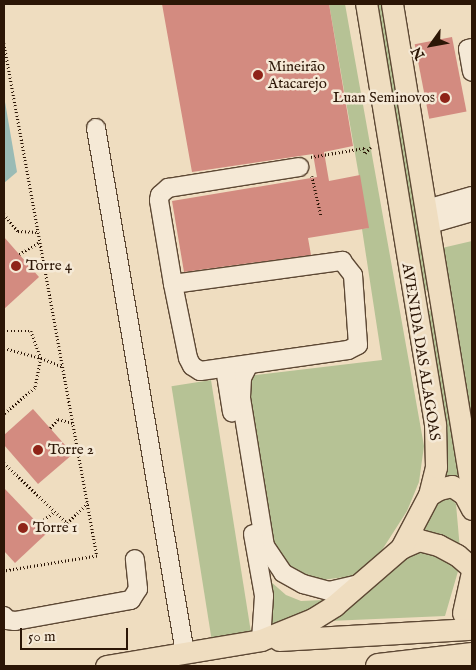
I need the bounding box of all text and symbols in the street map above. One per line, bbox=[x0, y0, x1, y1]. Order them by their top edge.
north arrow bbox=[406, 20, 456, 70]
text: N bbox=[407, 43, 429, 63]
place label: Mineirão Atacarejo bbox=[268, 57, 327, 92]
marker: Mineirão Atacarejo bbox=[252, 69, 264, 81]
place label: Luan Seminovos bbox=[333, 89, 435, 107]
marker: Luan Seminovos bbox=[439, 92, 451, 104]
place label: Torre 4 bbox=[26, 257, 72, 275]
marker: Torre 4 bbox=[10, 260, 22, 272]
street label: AVENIDA DAS ALAGOAS bbox=[398, 262, 444, 442]
place label: Torre 2 bbox=[48, 441, 94, 459]
marker: Torre 2 bbox=[32, 444, 44, 456]
place label: Torre 1 bbox=[33, 519, 77, 537]
marker: Torre 1 bbox=[17, 522, 29, 534]
scale bar bbox=[22, 618, 130, 650]
text: 50 m bbox=[28, 627, 56, 646]

